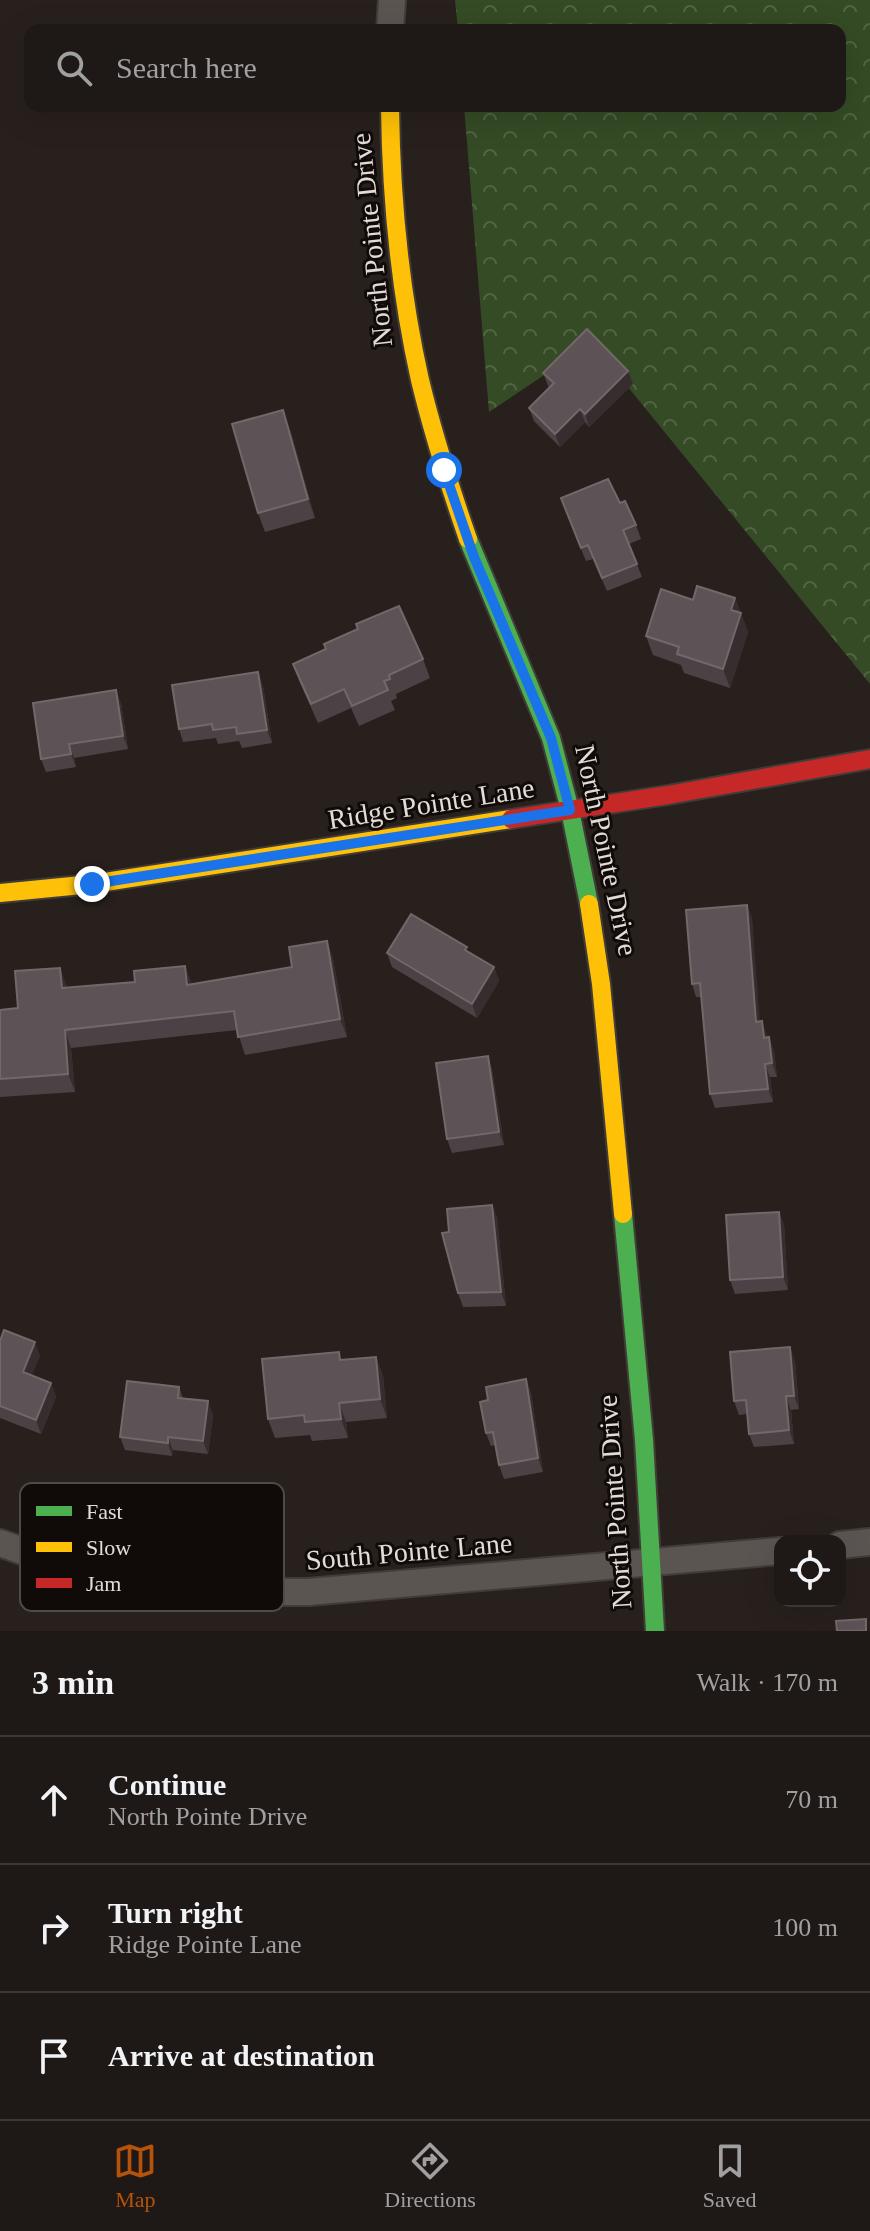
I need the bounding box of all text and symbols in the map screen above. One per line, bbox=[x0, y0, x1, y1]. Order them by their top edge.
search box bbox=[24, 24, 846, 112]
icon: search bbox=[52, 46, 96, 90]
text: Search here bbox=[116, 51, 257, 84]
street label: North Pointe Drive bbox=[345, 132, 398, 348]
route start bbox=[426, 452, 462, 488]
street label: North Pointe Drive bbox=[569, 742, 644, 958]
street label: Ridge Pointe Lane bbox=[326, 772, 536, 835]
route end bbox=[74, 866, 110, 902]
street label: North Pointe Drive bbox=[592, 1394, 637, 1610]
legend bbox=[20, 1483, 284, 1611]
text: Fast bbox=[86, 1499, 123, 1524]
street label: South Pointe Lane bbox=[305, 1527, 513, 1576]
text: Slow bbox=[86, 1535, 131, 1560]
map controls bbox=[774, 1535, 846, 1607]
button: locate bbox=[774, 1535, 846, 1607]
text: Jam bbox=[86, 1571, 121, 1596]
text: 3 min bbox=[32, 1664, 114, 1701]
text: Walk · 170 m bbox=[696, 1668, 838, 1697]
text: Continue bbox=[108, 1768, 226, 1801]
icon: ahead bbox=[32, 1778, 76, 1822]
text: 70 m bbox=[785, 1785, 838, 1814]
text: North Pointe Drive bbox=[108, 1802, 307, 1831]
text: Turn right bbox=[108, 1896, 243, 1929]
icon: right bbox=[32, 1906, 76, 1950]
text: 100 m bbox=[772, 1913, 838, 1942]
text: Ridge Pointe Lane bbox=[108, 1930, 302, 1959]
icon: arrive bbox=[32, 2034, 76, 2078]
text: Arrive at destination bbox=[108, 2039, 375, 2072]
tab: Map bbox=[113, 2139, 157, 2213]
tab: Directions bbox=[384, 2139, 476, 2213]
tab: Saved bbox=[703, 2139, 757, 2213]

